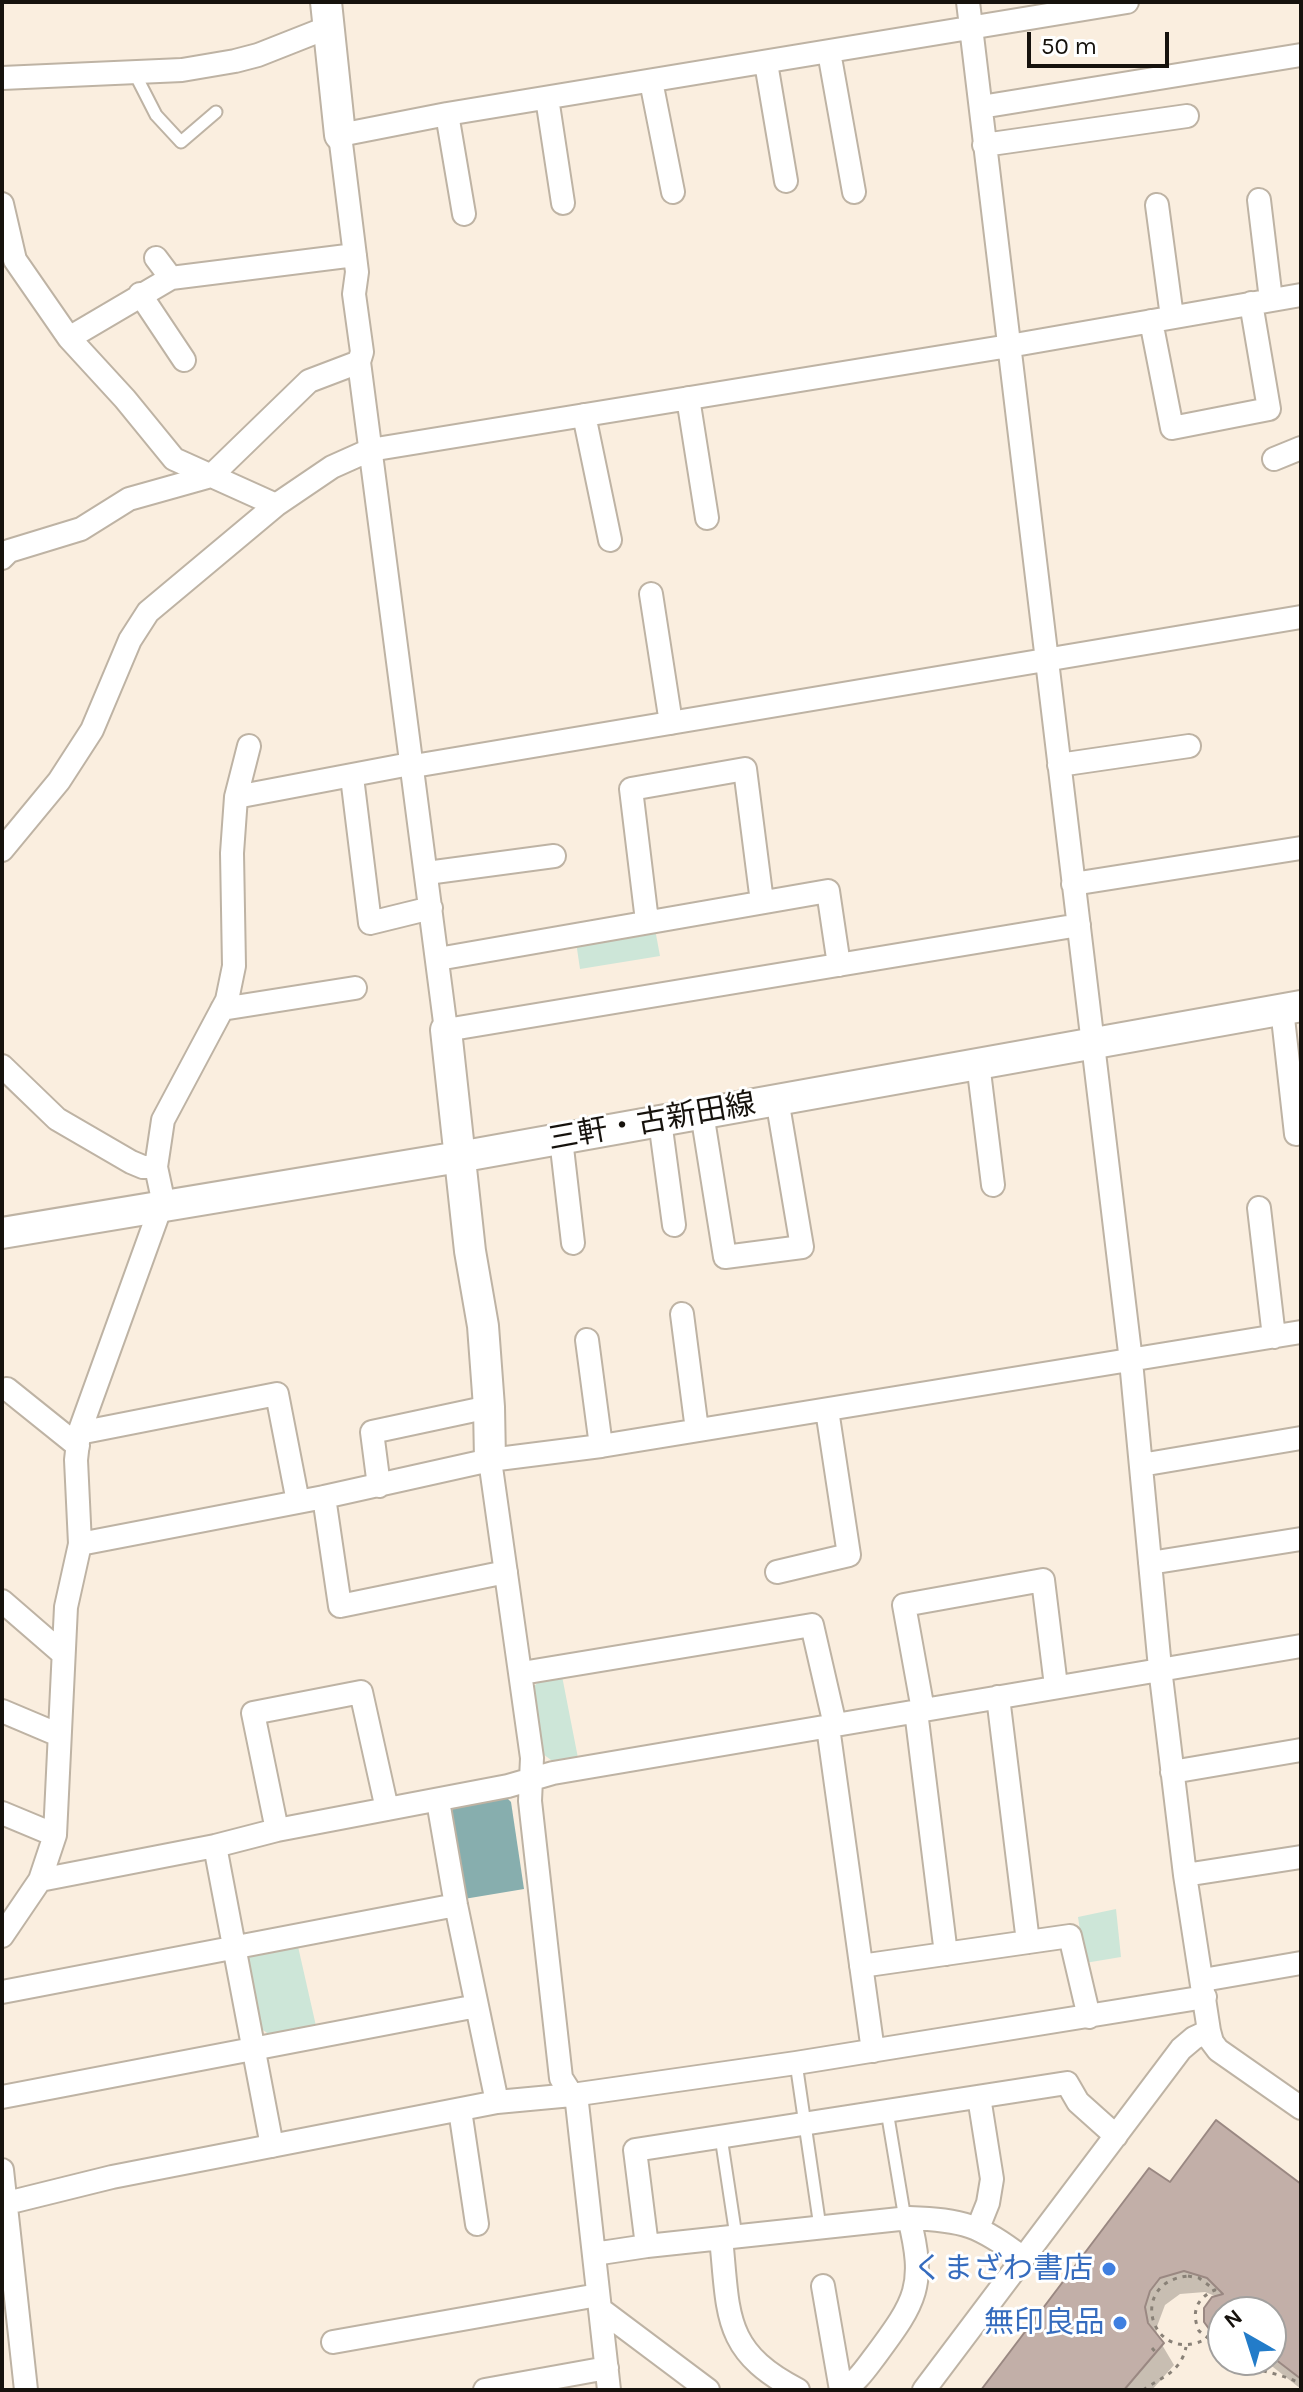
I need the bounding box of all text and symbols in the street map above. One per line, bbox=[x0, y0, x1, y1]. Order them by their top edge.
scale bar bbox=[1031, 16, 1173, 66]
text: 50 m bbox=[1041, 32, 1097, 60]
street label: 三軒・古新田線 bbox=[545, 1086, 759, 1158]
place label: くまざわ書店 bbox=[913, 2251, 1093, 2287]
marker: くまざわ書店 bbox=[1100, 2260, 1118, 2278]
north arrow bbox=[1207, 2296, 1287, 2376]
text: N bbox=[1219, 2304, 1247, 2334]
place label: 無印良品 bbox=[984, 2305, 1104, 2341]
marker: 無印良品 bbox=[1111, 2314, 1129, 2332]

